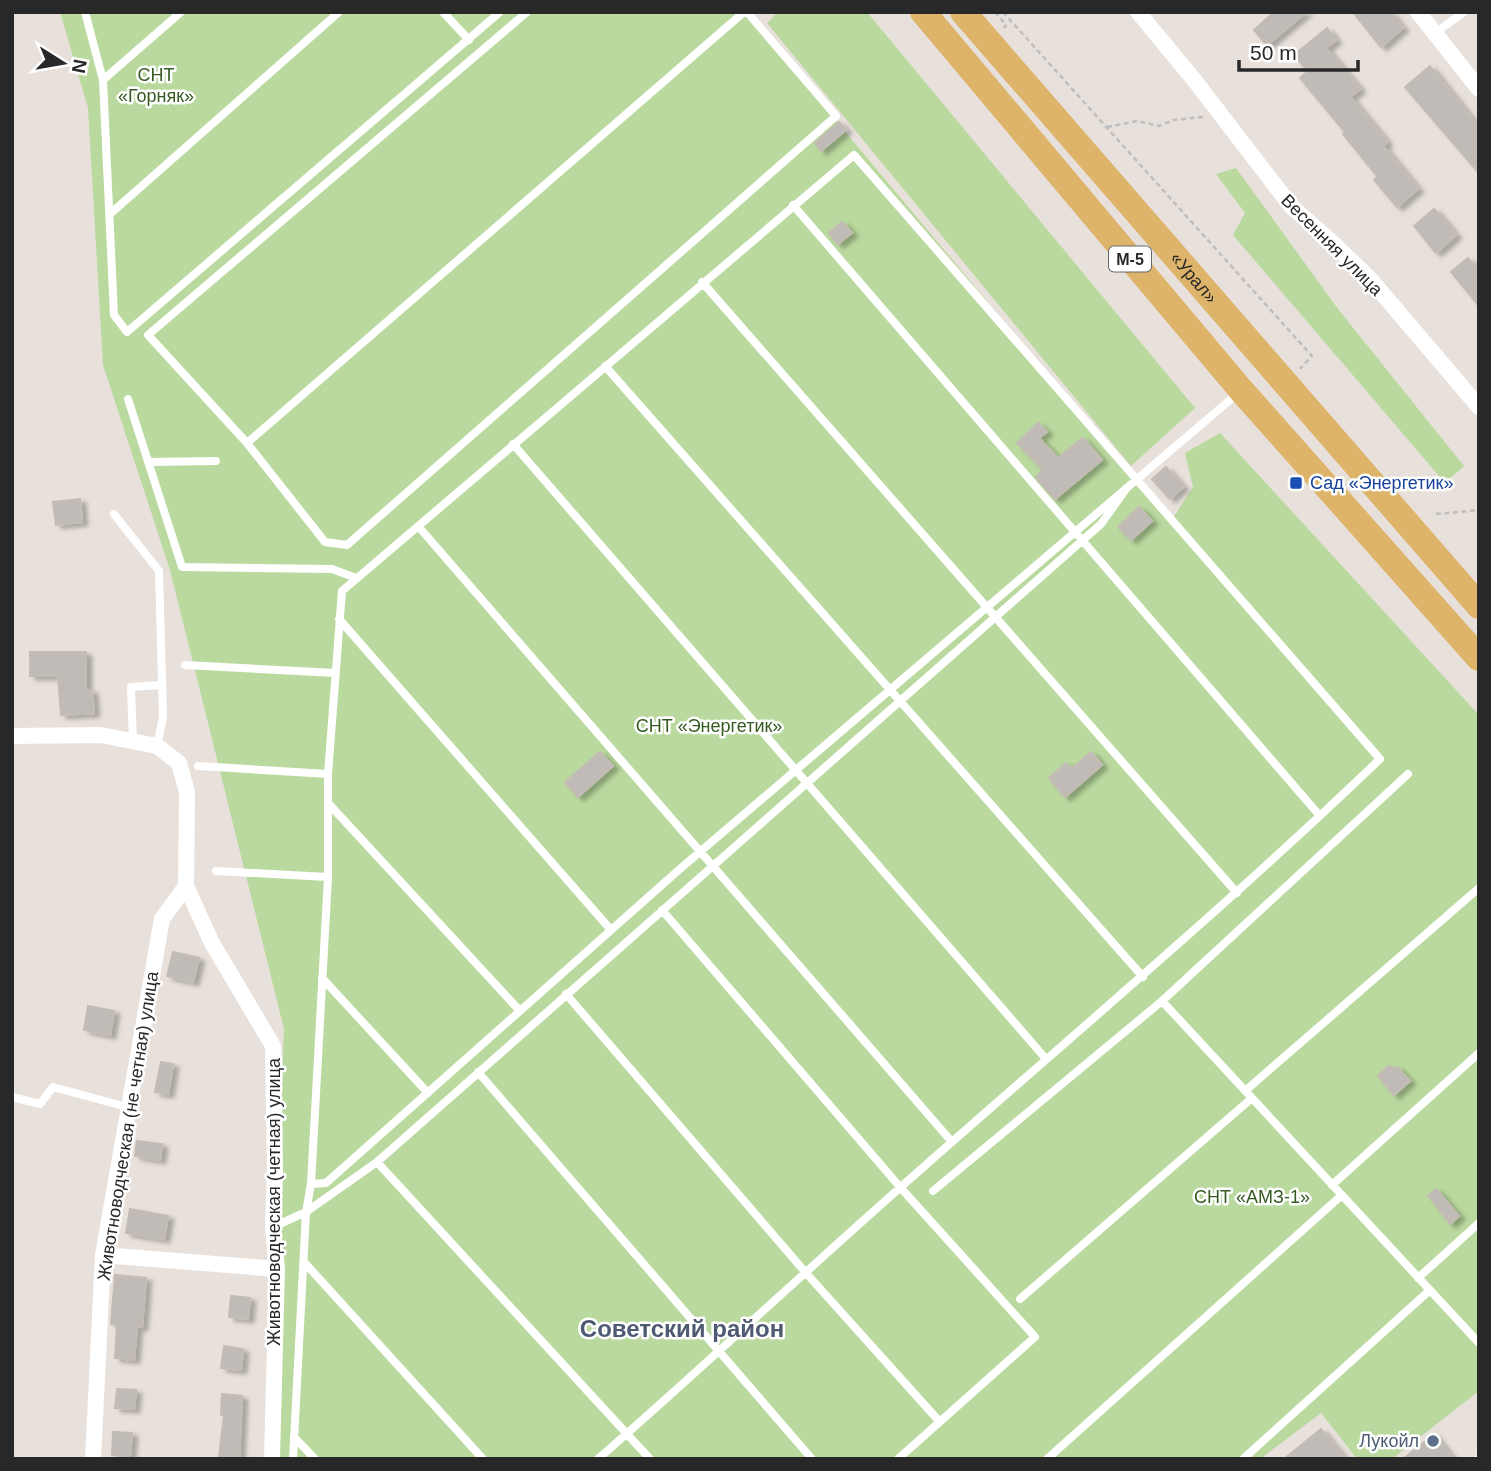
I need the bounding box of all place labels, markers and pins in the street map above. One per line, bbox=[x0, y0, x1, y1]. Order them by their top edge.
place label: Сад «Энергетик» bbox=[1310, 473, 1453, 493]
marker: Сад «Энергетик» bbox=[1288, 475, 1304, 491]
place label: Лукойл bbox=[1359, 1431, 1419, 1451]
marker: Лукойл bbox=[1425, 1433, 1441, 1449]

